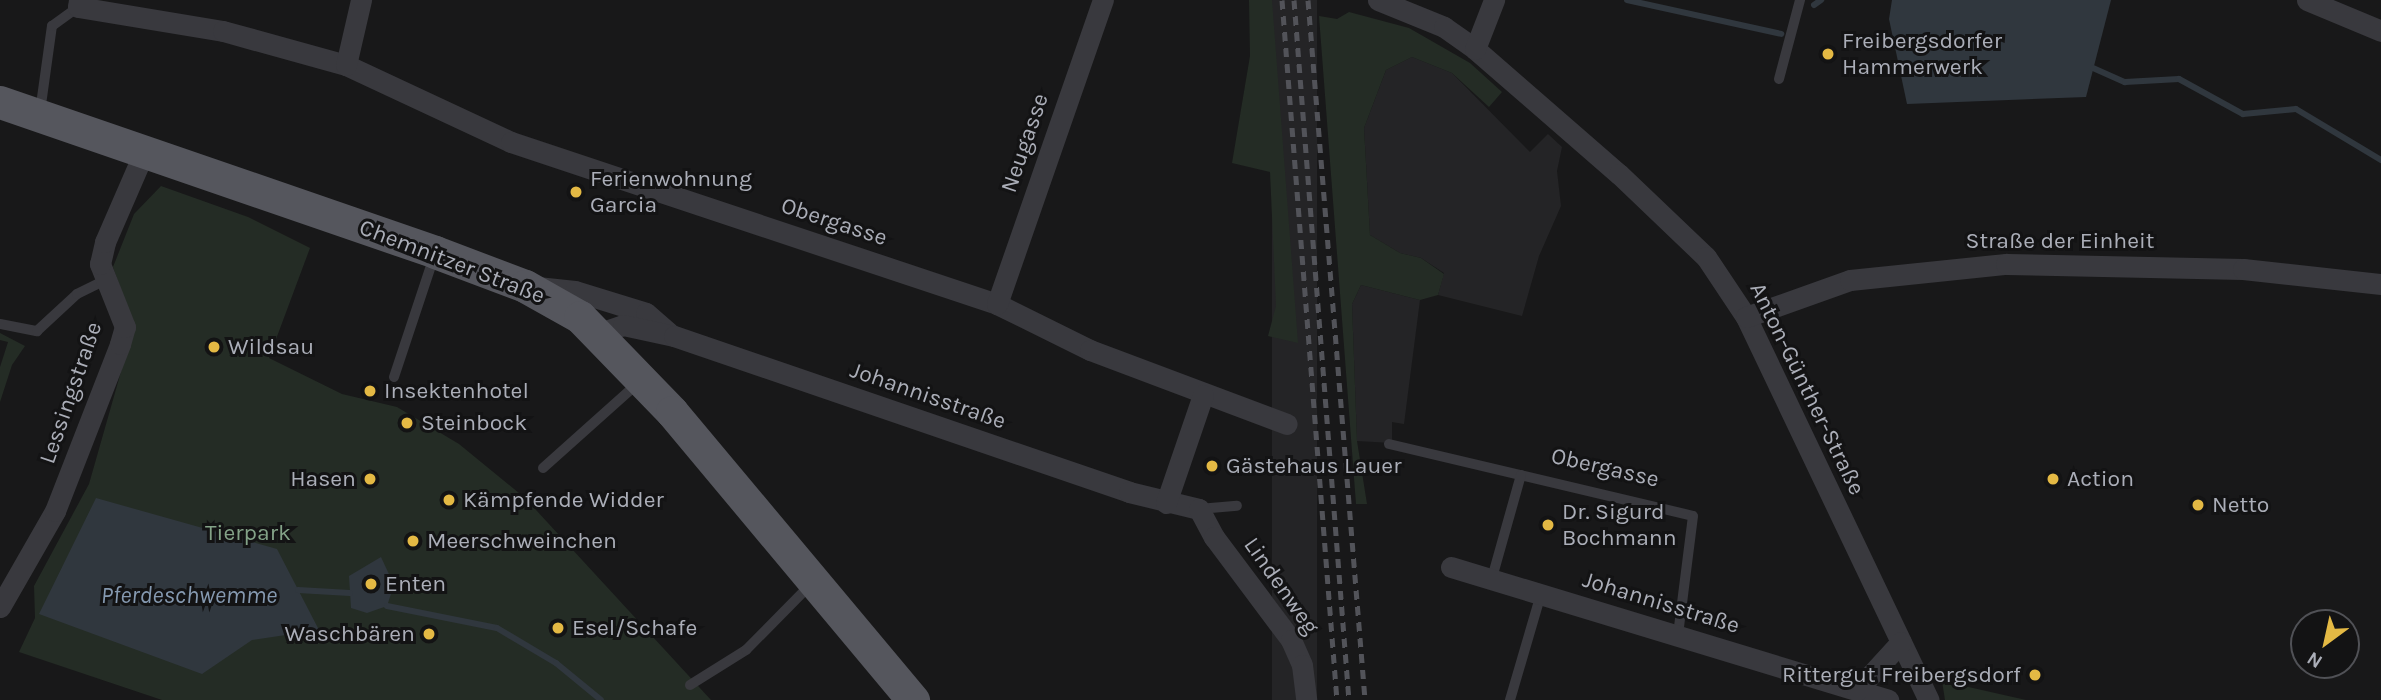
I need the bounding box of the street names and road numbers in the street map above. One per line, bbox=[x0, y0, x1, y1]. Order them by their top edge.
street label: Neugasse bbox=[995, 90, 1055, 196]
street label: Obergasse bbox=[777, 192, 891, 252]
street label: Chemnitzer Straße bbox=[355, 214, 549, 310]
street label: Straße der Einheit bbox=[1966, 227, 2154, 255]
street label: Anton-Günther-Straße bbox=[1744, 278, 1870, 500]
street label: Lessingstraße bbox=[34, 318, 108, 468]
street label: Johannisstraße bbox=[847, 356, 1009, 436]
street label: Obergasse bbox=[1548, 442, 1662, 494]
street label: Lindenweg bbox=[1238, 532, 1324, 640]
street label: Johannisstraße bbox=[1579, 566, 1743, 640]

